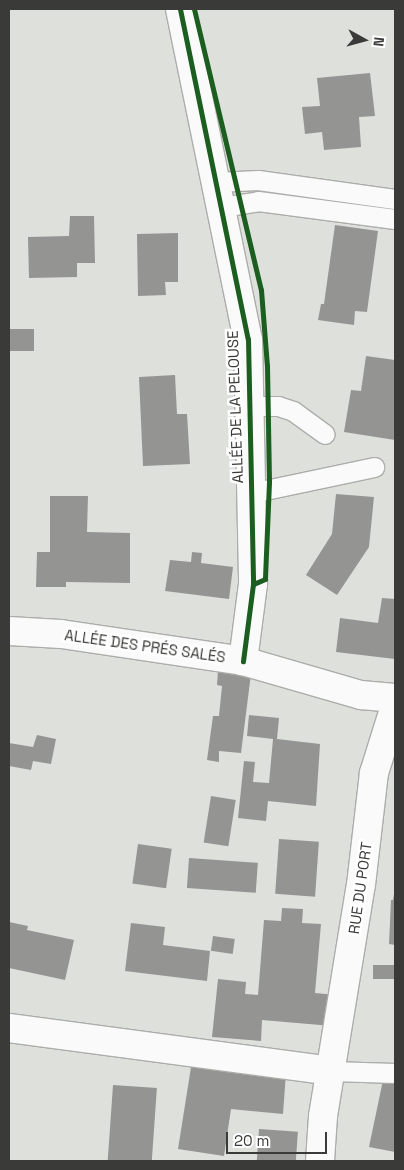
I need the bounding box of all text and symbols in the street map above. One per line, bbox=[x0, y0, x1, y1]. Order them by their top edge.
north arrow bbox=[339, 15, 389, 65]
text: N bbox=[369, 36, 388, 48]
street label: ALLÉE DE LA PELOUSE bbox=[223, 330, 247, 484]
street label: ALLÉE DES PRÉS SALÉS bbox=[63, 626, 227, 666]
street label: RUE DU PORT bbox=[345, 841, 375, 935]
scale bar bbox=[229, 1122, 330, 1154]
text: 20 m bbox=[234, 1131, 269, 1150]

